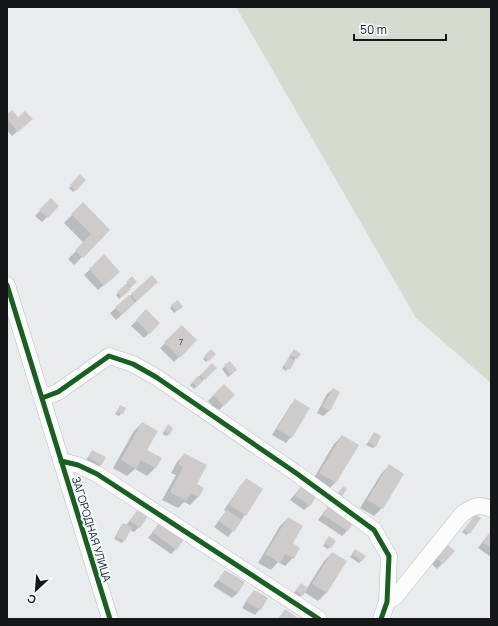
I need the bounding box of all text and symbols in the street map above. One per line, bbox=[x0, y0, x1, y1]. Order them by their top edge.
scale bar bbox=[354, 16, 446, 42]
text: 50 m bbox=[360, 21, 387, 38]
house number: 7 bbox=[179, 335, 184, 348]
street label: ЗАГОРОДНАЯ УЛИЦА bbox=[69, 474, 115, 584]
north arrow bbox=[16, 570, 56, 610]
text: С bbox=[24, 591, 38, 608]

